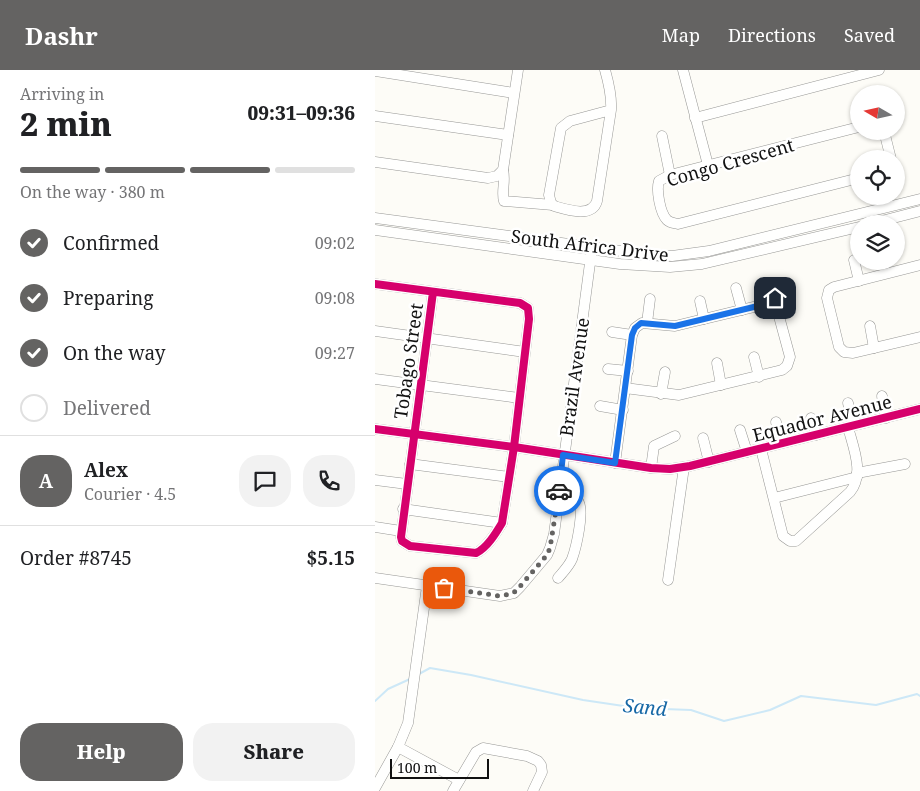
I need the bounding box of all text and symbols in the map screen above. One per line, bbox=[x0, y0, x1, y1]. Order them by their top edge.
text: Dashr bbox=[25, 19, 98, 52]
text: Map bbox=[662, 23, 700, 47]
text: Directions bbox=[728, 23, 816, 47]
text: Saved bbox=[844, 23, 895, 47]
text: Arriving in bbox=[20, 83, 104, 105]
north arrow bbox=[850, 85, 905, 140]
map controls bbox=[850, 85, 905, 270]
text: 09:31–09:36 bbox=[247, 100, 355, 126]
text: 2 min bbox=[20, 102, 112, 145]
street label: Congo Crescent bbox=[663, 132, 797, 192]
button: locate bbox=[850, 150, 905, 205]
text: On the way · 380 m bbox=[20, 181, 165, 203]
button: layers bbox=[850, 215, 905, 270]
street label: South Africa Drive bbox=[510, 223, 670, 267]
icon: check bbox=[20, 229, 48, 257]
text: Confirmed bbox=[63, 230, 159, 256]
text: 09:02 bbox=[315, 232, 355, 254]
pin bbox=[754, 277, 796, 319]
icon: check bbox=[20, 284, 48, 312]
icon: home bbox=[761, 284, 789, 312]
text: Preparing bbox=[63, 285, 153, 311]
text: 09:08 bbox=[315, 287, 355, 309]
street label: Tobago Street bbox=[388, 302, 428, 420]
street label: Brazil Avenue bbox=[554, 316, 594, 438]
icon: check bbox=[20, 339, 48, 367]
text: On the way bbox=[63, 340, 166, 366]
text: 09:27 bbox=[315, 342, 355, 364]
street label: Equador Avenue bbox=[750, 389, 894, 447]
text: Delivered bbox=[63, 395, 151, 421]
button: chat bbox=[239, 455, 291, 507]
button: phone bbox=[303, 455, 355, 507]
text: Alex bbox=[84, 457, 128, 483]
courier bbox=[534, 466, 584, 516]
text: A bbox=[39, 468, 53, 494]
icon: car bbox=[545, 477, 573, 505]
text: Courier · 4.5 bbox=[84, 483, 176, 505]
text: Order #8745 bbox=[20, 545, 132, 571]
text: $5.15 bbox=[306, 545, 355, 571]
pin bbox=[423, 567, 465, 609]
icon: bag bbox=[430, 574, 458, 602]
water label: Sand bbox=[622, 692, 669, 722]
button: Help bbox=[20, 723, 183, 781]
button: Share bbox=[193, 723, 355, 781]
scale bar bbox=[390, 756, 489, 779]
text: 100 m bbox=[397, 758, 437, 777]

